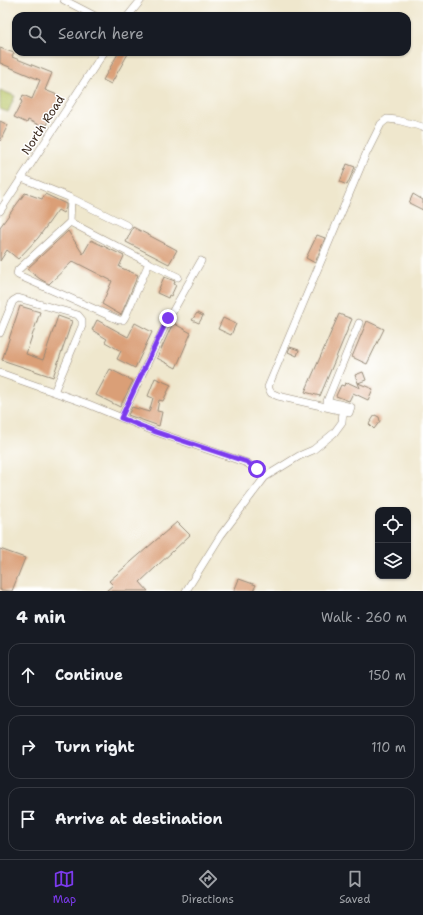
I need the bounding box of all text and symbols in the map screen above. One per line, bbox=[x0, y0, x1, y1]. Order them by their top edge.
search box bbox=[12, 12, 411, 56]
icon: search bbox=[26, 23, 48, 45]
text: Search here bbox=[58, 24, 144, 44]
street label: North Road bbox=[18, 92, 68, 158]
route end bbox=[159, 309, 177, 327]
route start bbox=[248, 460, 266, 478]
map controls bbox=[375, 507, 411, 579]
button: locate bbox=[375, 507, 411, 543]
button: layers bbox=[375, 543, 411, 579]
text: 4 min bbox=[16, 606, 66, 628]
text: Walk · 260 m bbox=[321, 609, 407, 626]
icon: ahead bbox=[17, 664, 39, 686]
text: Continue bbox=[55, 665, 123, 685]
text: 150 m bbox=[368, 667, 406, 684]
icon: right bbox=[17, 736, 39, 758]
text: Turn right bbox=[55, 737, 135, 757]
text: 110 m bbox=[371, 739, 406, 756]
icon: arrive bbox=[17, 808, 39, 830]
text: Arrive at destination bbox=[55, 809, 223, 829]
tab: Map bbox=[53, 868, 76, 907]
tab: Directions bbox=[181, 868, 234, 907]
tab: Saved bbox=[339, 868, 370, 907]

